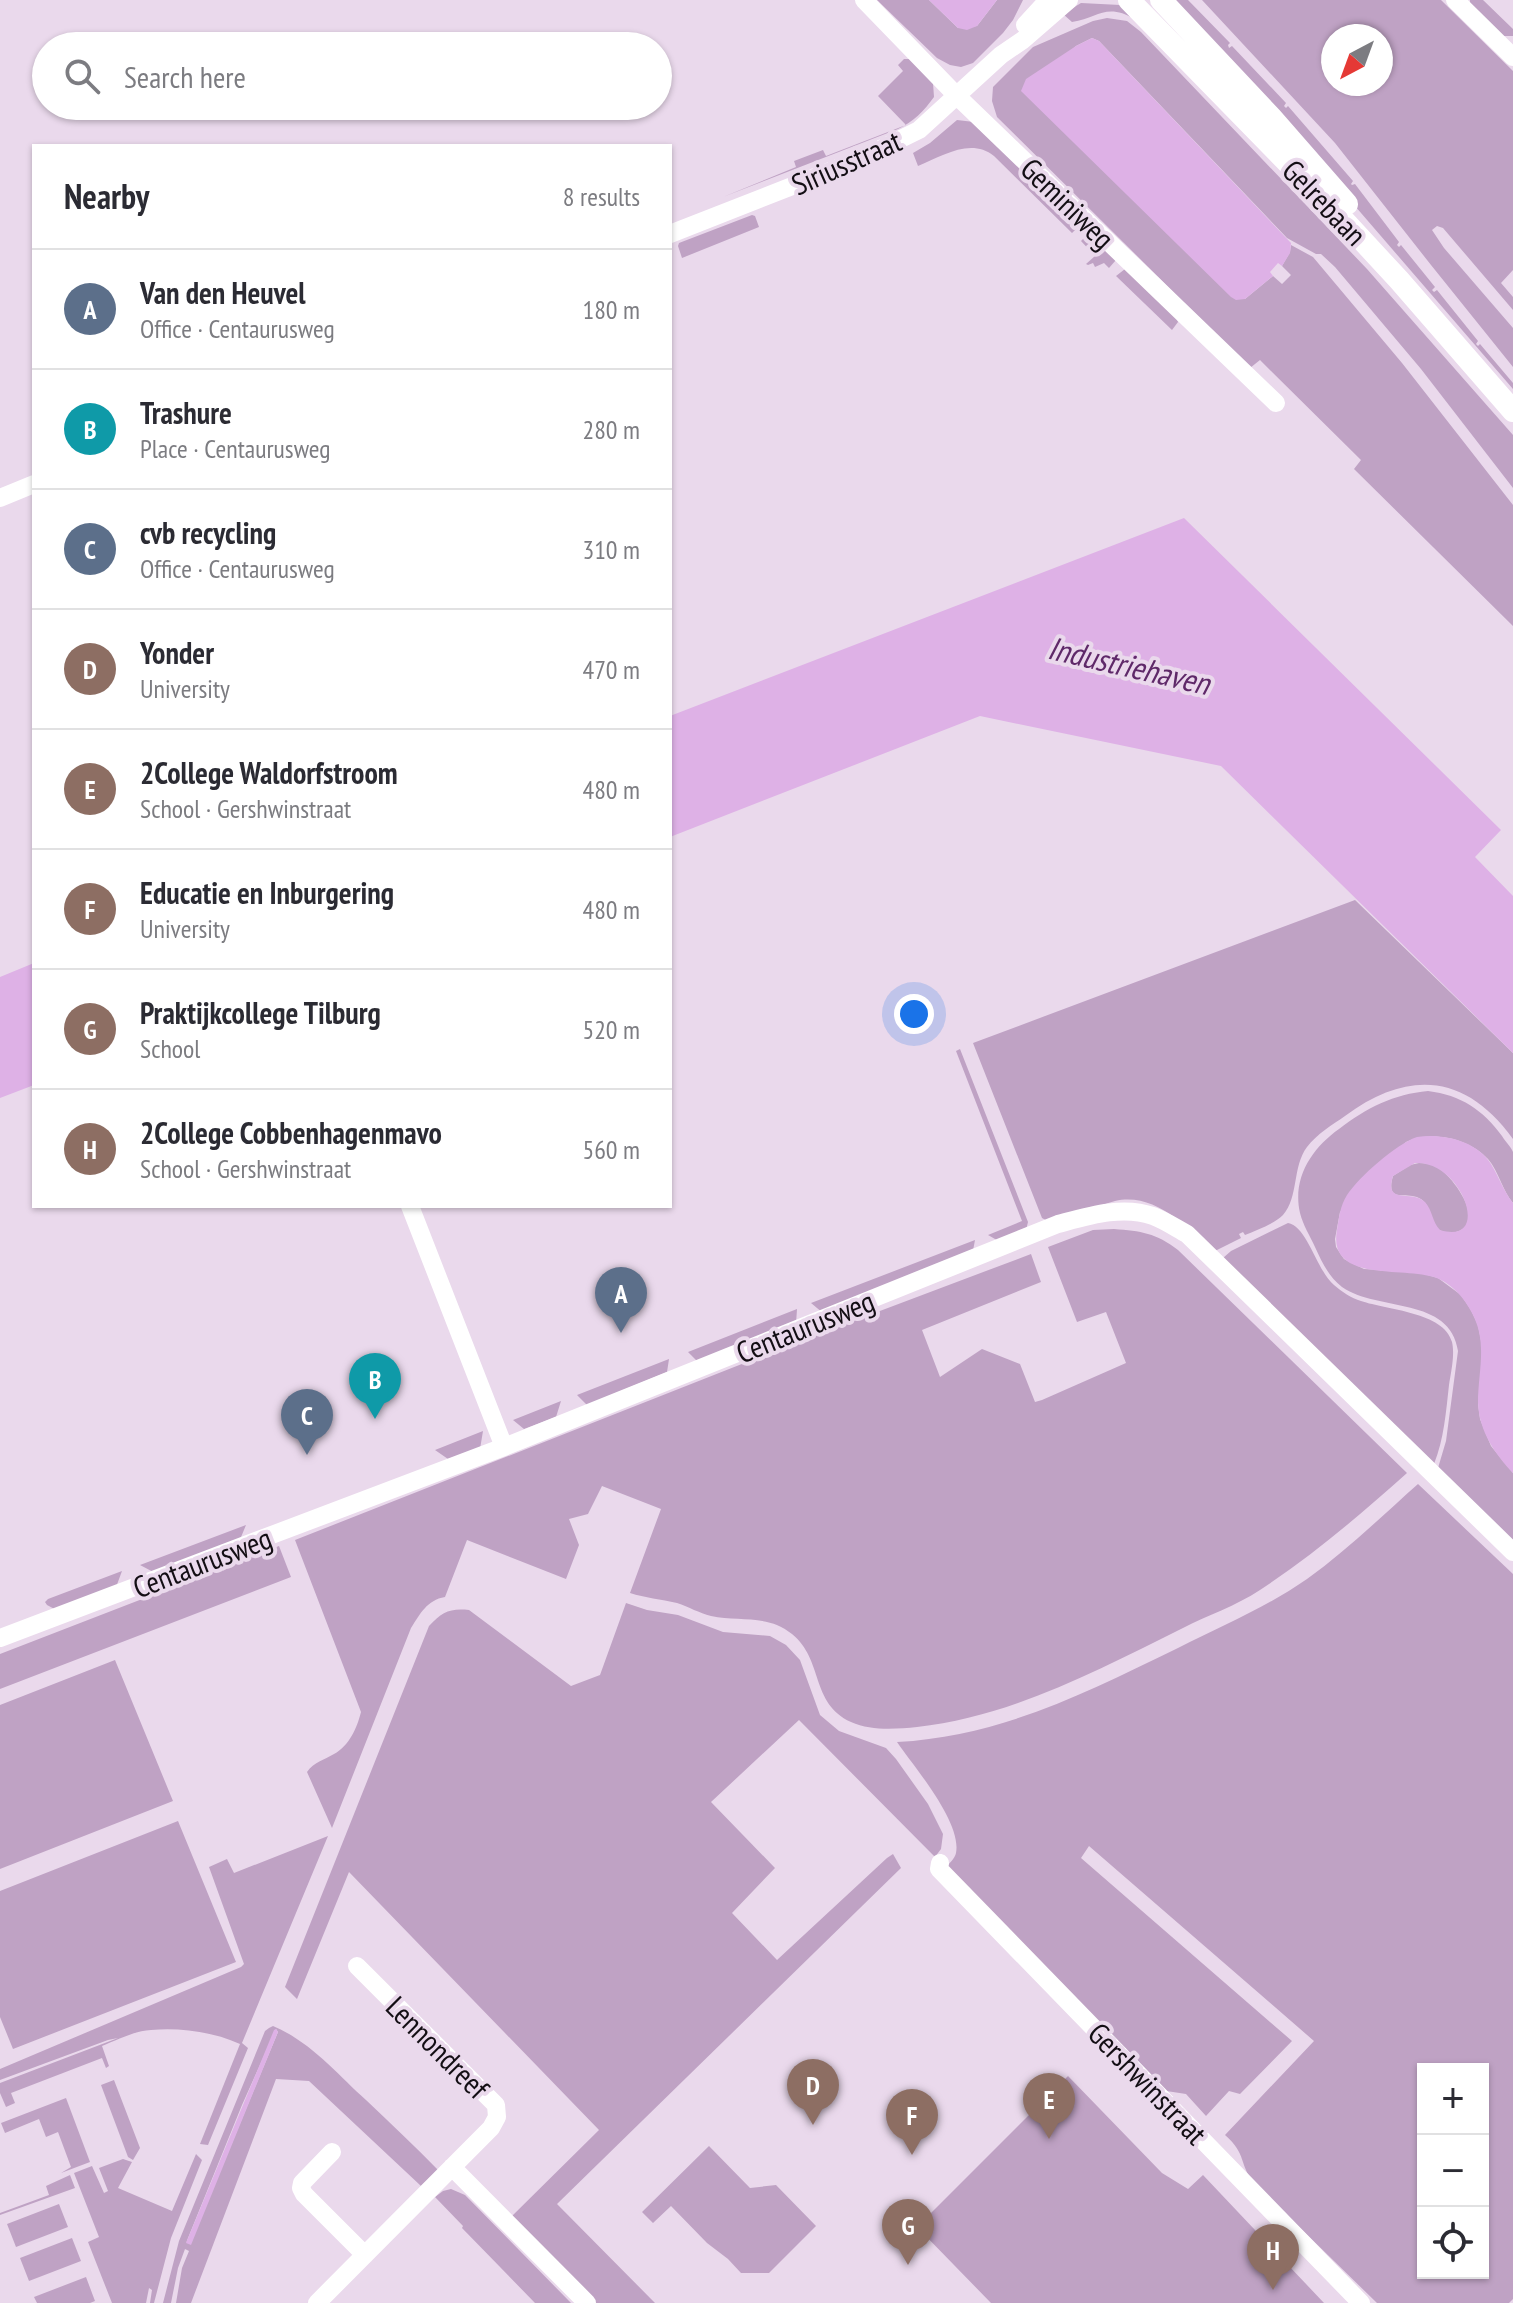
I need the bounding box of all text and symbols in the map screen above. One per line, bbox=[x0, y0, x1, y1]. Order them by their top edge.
north arrow bbox=[1321, 24, 1393, 96]
search box bbox=[32, 32, 672, 120]
icon: search bbox=[60, 54, 104, 98]
text: Search here bbox=[124, 57, 246, 96]
street label: Siriusstraat bbox=[785, 120, 908, 203]
street label: Geminiweg bbox=[1013, 149, 1123, 257]
street label: Gelrebaan bbox=[1275, 151, 1375, 253]
text: Nearby bbox=[64, 174, 149, 218]
text: 8 results bbox=[563, 180, 640, 213]
text: Van den Heuvel bbox=[140, 273, 306, 312]
text: A bbox=[83, 293, 97, 326]
text: 180 m bbox=[582, 293, 640, 326]
text: Office · Centaurusweg bbox=[140, 312, 335, 345]
text: Trashure bbox=[140, 393, 232, 432]
text: B bbox=[84, 413, 96, 446]
text: 280 m bbox=[582, 413, 640, 446]
text: Place · Centaurusweg bbox=[140, 432, 331, 465]
text: cvb recycling bbox=[140, 513, 276, 552]
text: C bbox=[84, 533, 96, 566]
text: 310 m bbox=[582, 533, 640, 566]
text: Office · Centaurusweg bbox=[140, 552, 335, 585]
water label: Industriehaven bbox=[1044, 626, 1216, 704]
text: Yonder bbox=[140, 633, 214, 672]
text: D bbox=[83, 653, 97, 686]
text: 470 m bbox=[582, 653, 640, 686]
text: University bbox=[140, 672, 230, 705]
text: 2College Waldorfstroom bbox=[140, 753, 398, 792]
text: E bbox=[84, 773, 96, 806]
text: 480 m bbox=[582, 773, 640, 806]
text: School · Gershwinstraat bbox=[140, 792, 351, 825]
text: Educatie en Inburgering bbox=[140, 873, 394, 912]
text: F bbox=[85, 893, 95, 926]
text: 480 m bbox=[582, 893, 640, 926]
text: University bbox=[140, 912, 230, 945]
text: Praktijkcollege Tilburg bbox=[140, 993, 381, 1032]
your location bbox=[894, 994, 934, 1034]
text: G bbox=[83, 1013, 97, 1046]
text: 520 m bbox=[582, 1013, 640, 1046]
text: School bbox=[140, 1032, 200, 1065]
text: 2College Cobbenhagenmavo bbox=[140, 1113, 442, 1152]
text: H bbox=[83, 1133, 97, 1166]
text: 560 m bbox=[582, 1133, 640, 1166]
text: School · Gershwinstraat bbox=[140, 1152, 351, 1185]
pin: A bbox=[595, 1267, 647, 1333]
street label: Centaurusweg bbox=[730, 1281, 880, 1371]
pin: B bbox=[349, 1353, 401, 1419]
pin: C bbox=[281, 1389, 333, 1455]
street label: Centaurusweg bbox=[127, 1518, 277, 1606]
street label: Lennondreef bbox=[378, 1987, 498, 2107]
street label: Gershwinstraat bbox=[1080, 2014, 1216, 2153]
pin: D bbox=[787, 2059, 839, 2125]
map controls bbox=[1417, 2063, 1489, 2279]
button: + bbox=[1417, 2063, 1489, 2135]
pin: E bbox=[1023, 2073, 1075, 2139]
pin: F bbox=[886, 2089, 938, 2155]
button: − bbox=[1417, 2135, 1489, 2207]
pin: G bbox=[882, 2199, 934, 2265]
button: locate bbox=[1417, 2207, 1489, 2279]
pin: H bbox=[1247, 2224, 1299, 2290]

